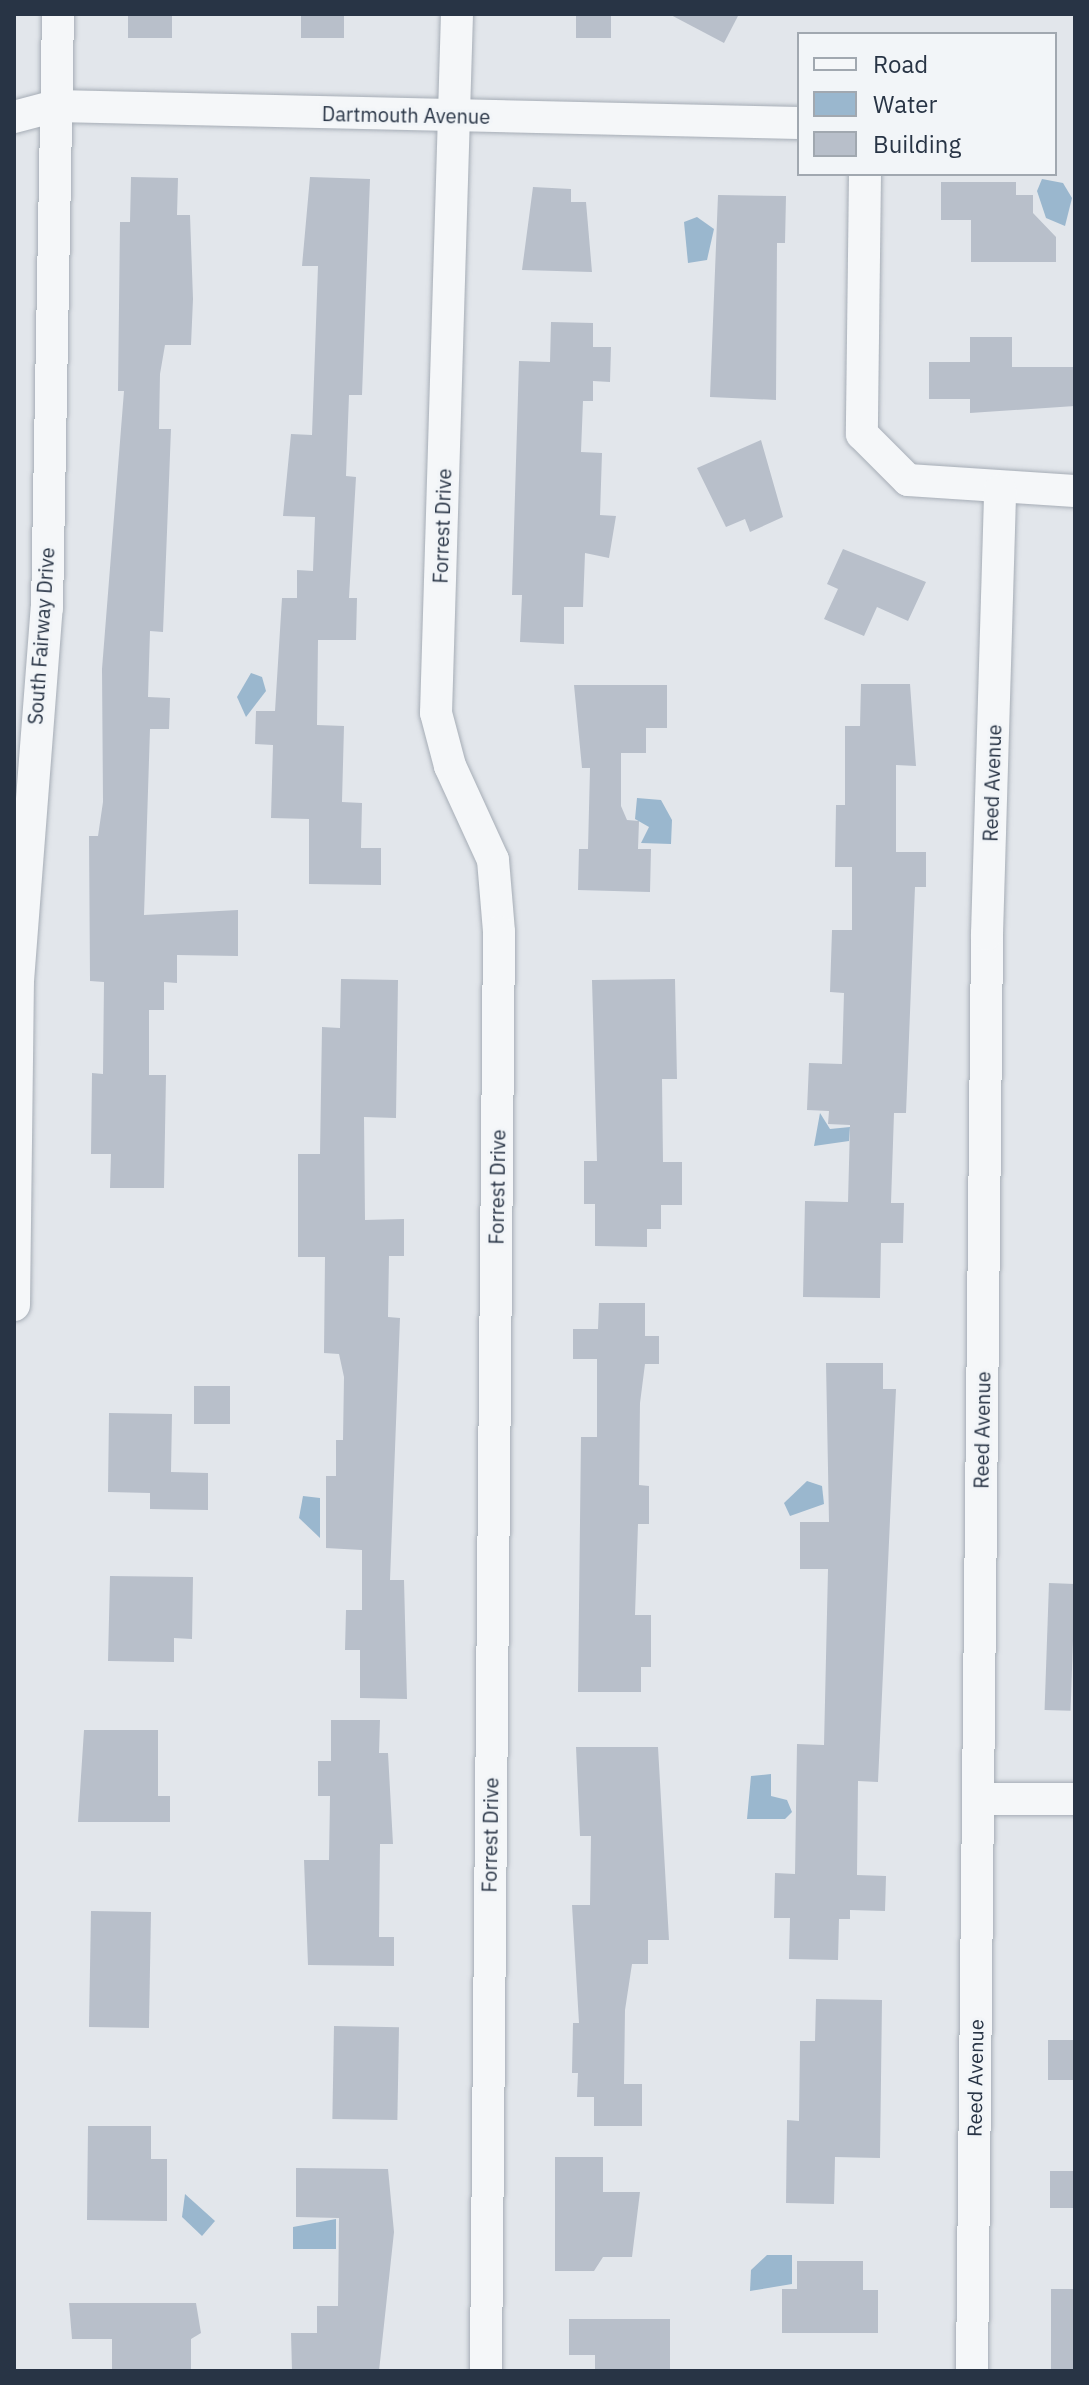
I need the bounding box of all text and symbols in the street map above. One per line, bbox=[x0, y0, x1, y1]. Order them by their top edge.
legend bbox=[797, 32, 1057, 176]
text: Road bbox=[873, 48, 928, 80]
text: Water bbox=[873, 88, 937, 120]
street label: Dartmouth Avenue bbox=[322, 102, 490, 128]
text: Building bbox=[873, 128, 961, 160]
street label: Forrest Drive bbox=[428, 468, 456, 584]
street label: South Fairway Drive bbox=[23, 547, 59, 725]
street label: Reed Avenue bbox=[978, 724, 1006, 842]
street label: Forrest Drive bbox=[484, 1129, 510, 1245]
street label: Reed Avenue bbox=[969, 1371, 995, 1489]
street label: Forrest Drive bbox=[477, 1777, 503, 1893]
street label: Reed Avenue bbox=[962, 2019, 988, 2137]

